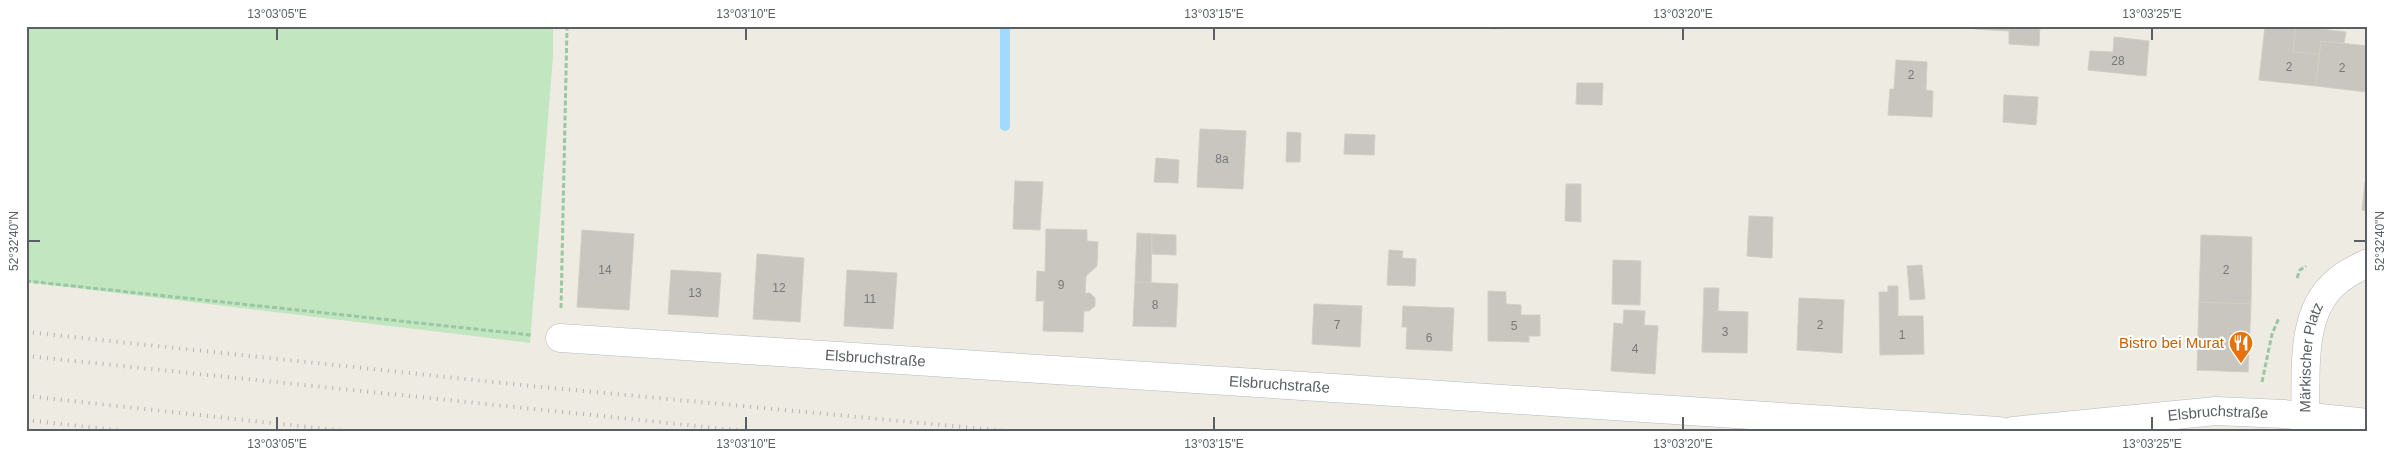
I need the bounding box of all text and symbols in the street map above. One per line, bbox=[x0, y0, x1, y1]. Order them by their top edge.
text: 13°03'05"E bbox=[247, 7, 307, 21]
text: 13°03'10"E bbox=[716, 7, 776, 21]
text: 13°03'15"E bbox=[1184, 7, 1244, 21]
text: 13°03'20"E bbox=[1653, 7, 1713, 21]
text: 13°03'25"E bbox=[2122, 7, 2182, 21]
house number: 28 bbox=[2111, 54, 2125, 68]
house number: 2 bbox=[2286, 60, 2293, 74]
house number: 2 bbox=[2339, 61, 2346, 75]
house number: 2 bbox=[1908, 68, 1915, 82]
house number: 8a bbox=[1215, 152, 1229, 166]
text: 52°32'40"N bbox=[7, 211, 21, 271]
text: 52°32'40"N bbox=[2373, 211, 2387, 271]
house number: 14 bbox=[598, 263, 612, 277]
house number: 2 bbox=[2223, 263, 2230, 277]
house number: 9 bbox=[1058, 278, 1065, 292]
house number: 12 bbox=[772, 281, 786, 295]
house number: 13 bbox=[688, 286, 702, 300]
house number: 11 bbox=[864, 292, 877, 306]
house number: 8 bbox=[1152, 298, 1159, 312]
street label: Märkischer Platz bbox=[2296, 300, 2326, 413]
house number: 7 bbox=[1334, 318, 1341, 332]
house number: 2 bbox=[1817, 318, 1824, 332]
house number: 5 bbox=[1511, 319, 1518, 333]
house number: 3 bbox=[1722, 325, 1729, 339]
house number: 1 bbox=[1899, 328, 1906, 342]
restaurant icon: Bistro bei Murat bbox=[2228, 330, 2254, 364]
house number: 6 bbox=[1426, 331, 1433, 345]
place label: Bistro bei Murat bbox=[2119, 334, 2225, 351]
house number: 4 bbox=[1632, 342, 1639, 356]
street label: Elsbruchstraße bbox=[824, 346, 926, 370]
street label: Elsbruchstraße bbox=[1229, 372, 1330, 396]
street label: Elsbruchstraße bbox=[2167, 402, 2269, 424]
text: 13°03'05"E bbox=[247, 437, 307, 451]
text: 13°03'10"E bbox=[716, 437, 776, 451]
text: 13°03'15"E bbox=[1184, 437, 1244, 451]
text: 13°03'20"E bbox=[1653, 437, 1713, 451]
text: 13°03'25"E bbox=[2122, 437, 2182, 451]

